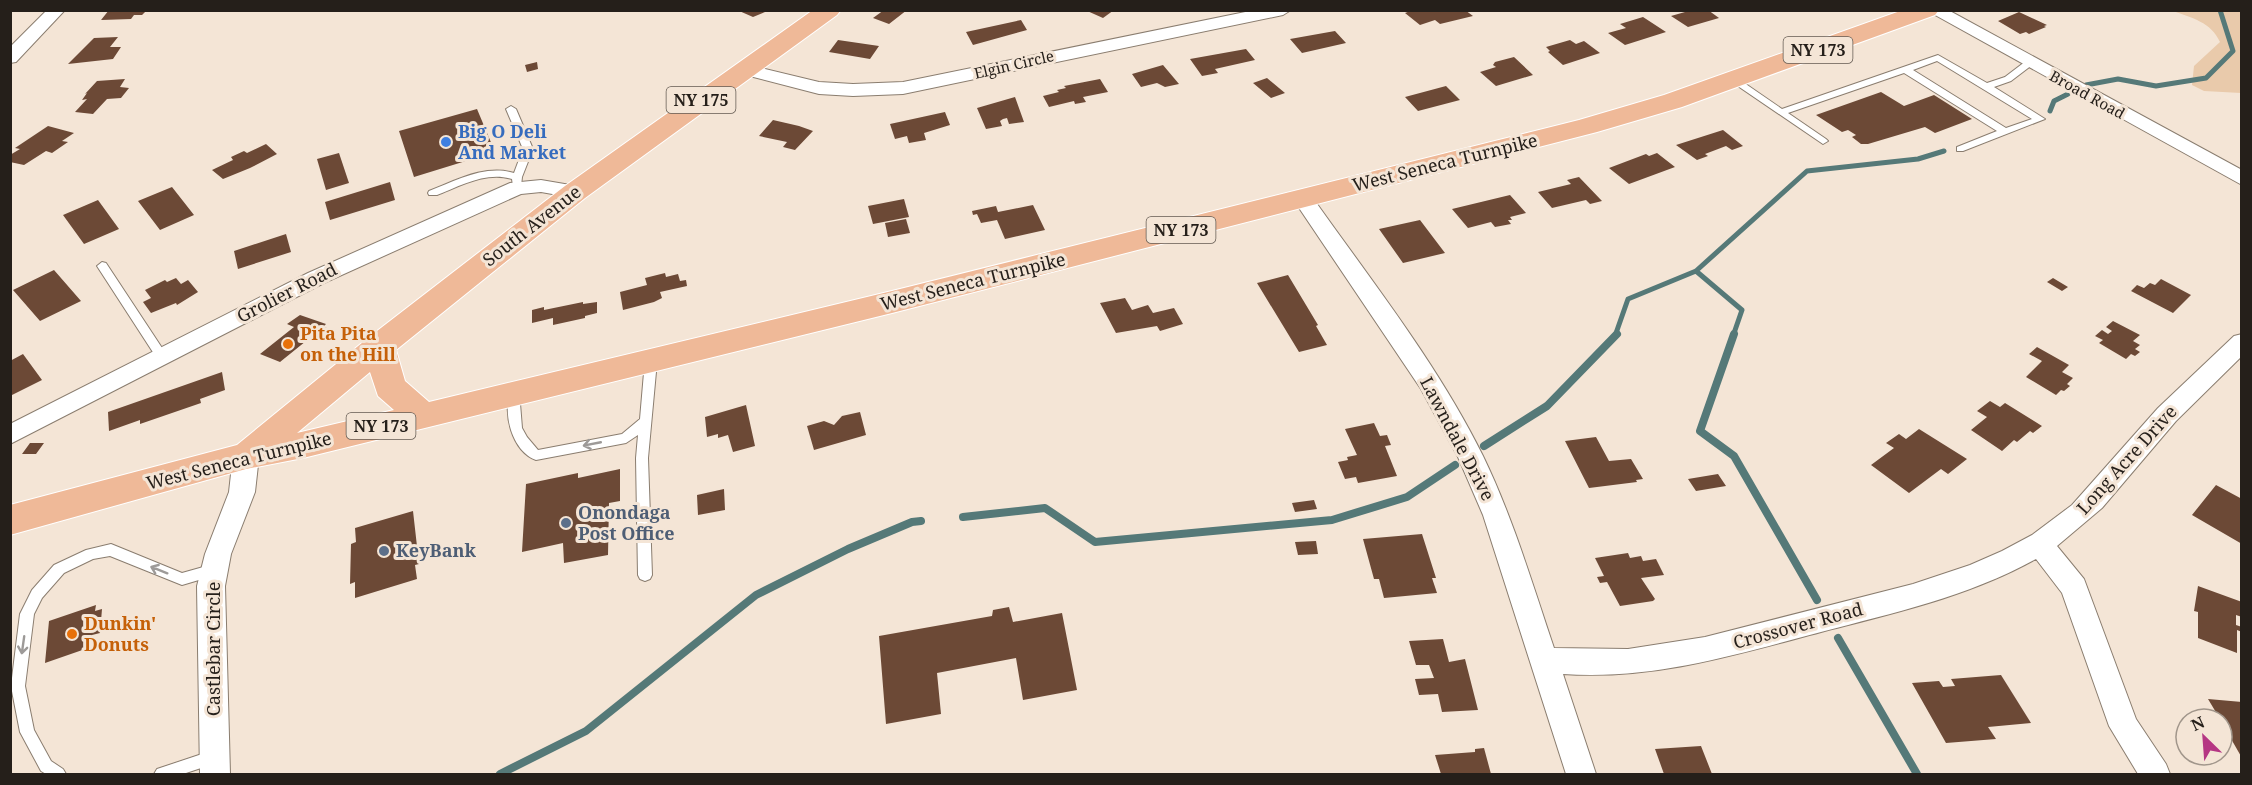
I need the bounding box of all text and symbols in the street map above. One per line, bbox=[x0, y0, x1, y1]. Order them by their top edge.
road number: NY 173 bbox=[1784, 37, 1852, 63]
street label: Elgin Circle bbox=[972, 45, 1056, 83]
street label: Broad Road bbox=[2046, 65, 2129, 123]
road number: NY 175 bbox=[666, 87, 736, 113]
place label: Big O Deli And Market bbox=[458, 119, 566, 164]
street label: West Seneca Turnpike bbox=[1350, 127, 1540, 197]
marker: Big O Deli And Market bbox=[439, 135, 453, 149]
street label: South Avenue bbox=[477, 179, 585, 271]
road number: NY 173 bbox=[1146, 217, 1216, 243]
street label: West Seneca Turnpike bbox=[878, 246, 1068, 316]
street label: Grolier Road bbox=[232, 257, 341, 328]
place label: Pita Pita on the Hill bbox=[300, 321, 396, 366]
marker: Pita Pita on the Hill bbox=[281, 337, 295, 351]
street label: Lawndale Drive bbox=[1415, 372, 1501, 505]
street label: Long Acre Drive bbox=[2071, 400, 2182, 519]
road number: NY 173 bbox=[346, 413, 416, 439]
street label: West Seneca Turnpike bbox=[144, 425, 334, 495]
one-way arrow bbox=[583, 439, 603, 450]
place label: Onondaga Post Office bbox=[578, 500, 674, 545]
marker: Onondaga Post Office bbox=[559, 516, 573, 530]
place label: KeyBank bbox=[396, 538, 476, 562]
marker: KeyBank bbox=[377, 544, 391, 558]
one-way arrow bbox=[151, 564, 169, 575]
street label: Castlebar Circle bbox=[201, 582, 225, 716]
street label: Crossover Road bbox=[1730, 596, 1865, 654]
place label: Dunkin' Donuts bbox=[84, 611, 156, 656]
marker: Dunkin' Donuts bbox=[65, 627, 79, 641]
one-way arrow bbox=[17, 635, 28, 655]
north arrow bbox=[2174, 707, 2234, 767]
text: N bbox=[2187, 711, 2208, 736]

